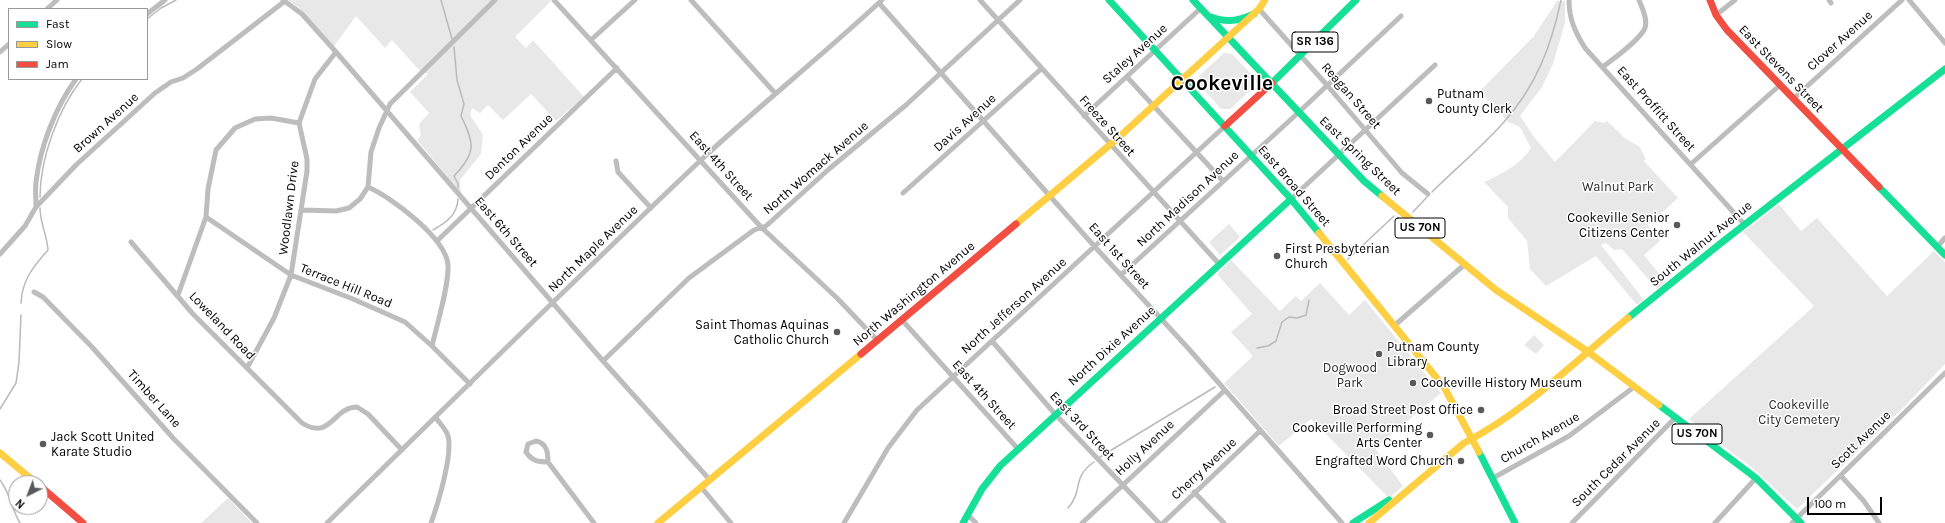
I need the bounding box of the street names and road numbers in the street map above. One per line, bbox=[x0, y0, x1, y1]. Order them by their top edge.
street label: Clover Avenue bbox=[1804, 8, 1876, 74]
street label: Staley Avenue bbox=[1099, 21, 1171, 87]
street label: East Stevens Street bbox=[1735, 22, 1827, 116]
road number: SR 136 bbox=[1292, 32, 1338, 52]
street label: Reagan Street bbox=[1318, 60, 1384, 132]
street label: East Proffitt Street bbox=[1614, 63, 1698, 155]
street label: Brown Avenue bbox=[70, 89, 142, 157]
street label: Davis Avenue bbox=[930, 91, 1000, 155]
street label: Freeze Street bbox=[1076, 92, 1138, 160]
street label: Denton Avenue bbox=[482, 111, 556, 183]
street label: East Spring Street bbox=[1316, 113, 1404, 199]
street label: North Womack Avenue bbox=[760, 118, 872, 218]
street label: East 4th Street bbox=[686, 128, 756, 204]
street label: East Broad Street bbox=[1254, 142, 1334, 230]
street label: North Madison Avenue bbox=[1134, 148, 1242, 250]
street label: Woodlawn Drive bbox=[275, 160, 303, 256]
street label: East 6th Street bbox=[471, 194, 541, 270]
street label: South Walnut Avenue bbox=[1647, 198, 1755, 290]
street label: North Maple Avenue bbox=[545, 202, 641, 296]
road number: US 70N bbox=[1395, 218, 1445, 238]
street label: East 1st Street bbox=[1085, 220, 1153, 292]
street label: North Washington Avenue bbox=[850, 238, 978, 350]
street label: North Jefferson Avenue bbox=[958, 255, 1070, 357]
street label: Terrace Hill Road bbox=[298, 260, 394, 312]
street label: Loweland Road bbox=[186, 289, 258, 363]
street label: North Dixie Avenue bbox=[1065, 303, 1159, 389]
street label: East 4th Street bbox=[949, 357, 1019, 433]
street label: Timber Lane bbox=[124, 367, 184, 431]
street label: East 3rd Street bbox=[1046, 388, 1118, 464]
street label: Scott Avenue bbox=[1828, 408, 1894, 472]
street label: Church Avenue bbox=[1498, 409, 1582, 467]
street label: South Cedar Avenue bbox=[1569, 416, 1663, 510]
street label: Holly Avenue bbox=[1112, 417, 1178, 479]
road number: US 70N bbox=[1672, 424, 1722, 444]
street label: Cherry Avenue bbox=[1168, 435, 1240, 503]

